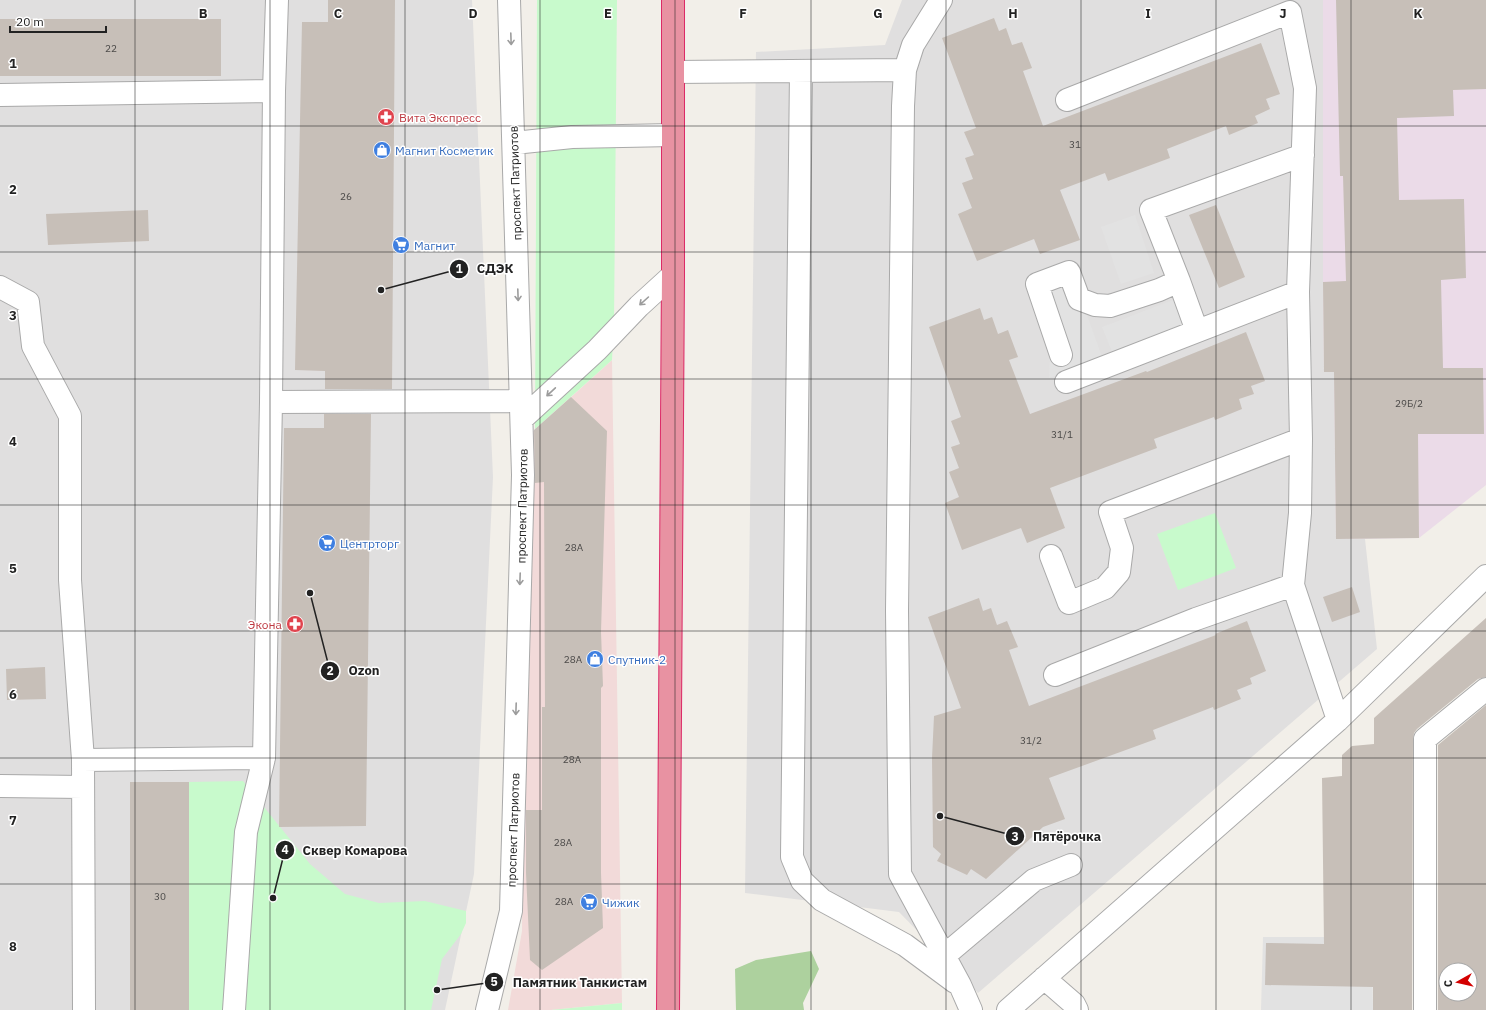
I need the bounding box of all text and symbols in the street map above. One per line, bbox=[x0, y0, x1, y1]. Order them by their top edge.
text: B bbox=[199, 5, 208, 22]
text: C bbox=[334, 5, 343, 22]
text: D bbox=[468, 5, 478, 22]
text: E bbox=[604, 5, 612, 22]
text: F bbox=[739, 5, 747, 22]
text: G bbox=[873, 5, 883, 22]
text: H bbox=[1008, 5, 1018, 22]
text: I bbox=[1145, 5, 1151, 22]
text: J bbox=[1279, 5, 1287, 22]
text: K bbox=[1413, 5, 1423, 22]
scale bar bbox=[10, 8, 106, 34]
text: 20 m bbox=[16, 14, 44, 29]
one-way arrow bbox=[507, 32, 514, 45]
house number: 22 bbox=[105, 42, 117, 55]
text: 1 bbox=[9, 55, 17, 72]
pharmacy icon: Вита Экспресс bbox=[376, 107, 396, 127]
place label: Вита Экспресс bbox=[399, 110, 481, 125]
street label: проспект Патриотов bbox=[506, 125, 524, 241]
house number: 31 bbox=[1069, 138, 1081, 151]
shop icon: Магнит Косметик bbox=[372, 140, 392, 160]
place label: Магнит Косметик bbox=[395, 143, 494, 158]
text: 2 bbox=[9, 181, 17, 198]
house number: 26 bbox=[340, 190, 352, 203]
supermarket icon: Магнит bbox=[391, 235, 411, 255]
place label: Магнит bbox=[414, 238, 455, 253]
callout: СДЭК bbox=[449, 256, 521, 281]
text: СДЭК bbox=[477, 260, 513, 277]
text: 1 bbox=[455, 261, 463, 276]
one-way arrow bbox=[515, 288, 522, 301]
one-way arrow bbox=[639, 297, 649, 306]
text: 3 bbox=[9, 307, 17, 324]
one-way arrow bbox=[546, 387, 556, 397]
house number: 29Б/2 bbox=[1395, 397, 1423, 410]
house number: 31/1 bbox=[1051, 428, 1073, 441]
text: 4 bbox=[9, 433, 17, 450]
street label: проспект Патриотов bbox=[513, 448, 531, 564]
supermarket icon: Центрторг bbox=[317, 533, 337, 553]
place label: Центрторг bbox=[340, 536, 399, 551]
house number: 28А bbox=[565, 541, 584, 554]
text: 5 bbox=[9, 560, 17, 577]
one-way arrow bbox=[517, 572, 524, 585]
pharmacy icon: Экона bbox=[285, 614, 305, 634]
place label: Экона bbox=[248, 617, 283, 632]
shop icon: Спутник-2 bbox=[585, 649, 605, 669]
place label: Спутник-2 bbox=[608, 652, 666, 667]
house number: 28А bbox=[564, 653, 583, 666]
callout: Ozon bbox=[320, 658, 387, 683]
text: Ozon bbox=[349, 662, 379, 679]
text: 2 bbox=[326, 663, 334, 678]
text: 6 bbox=[9, 686, 17, 703]
one-way arrow bbox=[513, 702, 520, 715]
house number: 31/2 bbox=[1020, 734, 1042, 747]
house number: 28А bbox=[563, 753, 582, 766]
street label: проспект Патриотов bbox=[504, 772, 522, 888]
text: 7 bbox=[9, 812, 17, 829]
callout: Пятёрочка bbox=[1005, 824, 1109, 849]
text: Пятёрочка bbox=[1033, 828, 1101, 845]
text: 3 bbox=[1011, 829, 1019, 844]
house number: 28А bbox=[554, 836, 573, 849]
callout: Сквер Комарова bbox=[275, 837, 415, 862]
text: 4 bbox=[281, 842, 289, 857]
text: Сквер Комарова bbox=[303, 842, 407, 859]
house number: 30 bbox=[154, 890, 166, 903]
supermarket icon: Чижик bbox=[579, 892, 599, 912]
house number: 28А bbox=[555, 895, 574, 908]
place label: Чижик bbox=[602, 895, 640, 910]
text: 8 bbox=[9, 938, 17, 955]
north arrow bbox=[1438, 962, 1478, 1002]
callout: Памятник Танкистам bbox=[484, 970, 655, 995]
text: 5 bbox=[490, 974, 498, 989]
text: Памятник Танкистам bbox=[513, 974, 647, 991]
text: С bbox=[1441, 979, 1456, 988]

